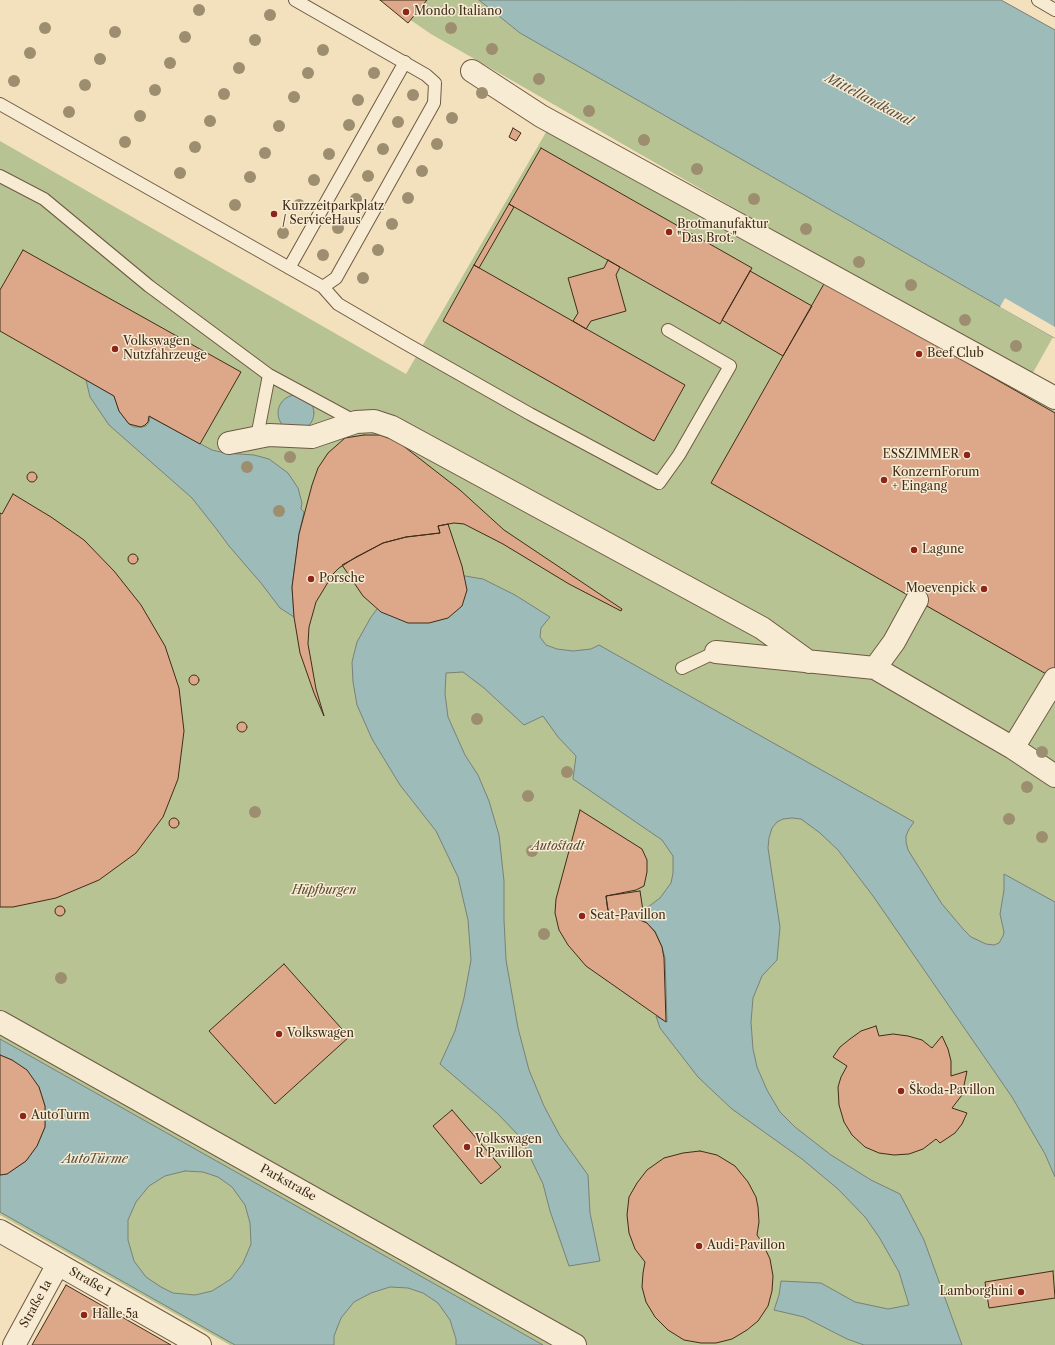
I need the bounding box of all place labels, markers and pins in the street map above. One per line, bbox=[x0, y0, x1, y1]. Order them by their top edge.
place label: Mondo Italiano bbox=[414, 5, 502, 19]
marker: Mondo Italiano bbox=[401, 7, 411, 17]
place label: Kurzzeitparkplatz / ServiceHaus bbox=[282, 200, 384, 228]
marker: Kurzzeitparkplatz / ServiceHaus bbox=[269, 209, 279, 219]
place label: Brotmanufaktur "Das Brot." bbox=[677, 218, 768, 246]
marker: Brotmanufaktur "Das Brot." bbox=[664, 227, 674, 237]
place label: Volkswagen Nutzfahrzeuge bbox=[123, 335, 207, 363]
marker: Volkswagen Nutzfahrzeuge bbox=[110, 344, 120, 354]
place label: Beef Club bbox=[927, 347, 984, 361]
marker: Beef Club bbox=[914, 349, 924, 359]
place label: ESSZIMMER bbox=[882, 448, 959, 462]
marker: ESSZIMMER bbox=[962, 450, 972, 460]
place label: KonzernForum + Eingang bbox=[892, 466, 980, 494]
marker: KonzernForum + Eingang bbox=[879, 475, 889, 485]
place label: Lagune bbox=[922, 543, 964, 557]
marker: Lagune bbox=[909, 545, 919, 555]
place label: Porsche bbox=[319, 572, 365, 586]
marker: Porsche bbox=[306, 574, 316, 584]
place label: Moevenpick bbox=[906, 582, 976, 596]
marker: Moevenpick bbox=[979, 584, 989, 594]
place label: Seat-Pavillon bbox=[590, 909, 666, 923]
marker: Seat-Pavillon bbox=[577, 911, 587, 921]
place label: Volkswagen bbox=[287, 1027, 354, 1041]
marker: Volkswagen bbox=[274, 1029, 284, 1039]
place label: Škoda-Pavillon bbox=[909, 1084, 995, 1098]
marker: Škoda-Pavillon bbox=[896, 1086, 906, 1096]
place label: AutoTurm bbox=[31, 1109, 90, 1123]
marker: AutoTurm bbox=[18, 1111, 28, 1121]
place label: Volkswagen R Pavillon bbox=[475, 1133, 542, 1161]
marker: Volkswagen R Pavillon bbox=[462, 1142, 472, 1152]
place label: Audi-Pavillon bbox=[707, 1239, 785, 1253]
marker: Audi-Pavillon bbox=[694, 1241, 704, 1251]
place label: Lamborghini bbox=[939, 1285, 1013, 1299]
marker: Lamborghini bbox=[1016, 1287, 1026, 1297]
place label: Halle 5a bbox=[92, 1308, 138, 1322]
marker: Halle 5a bbox=[79, 1310, 89, 1320]

